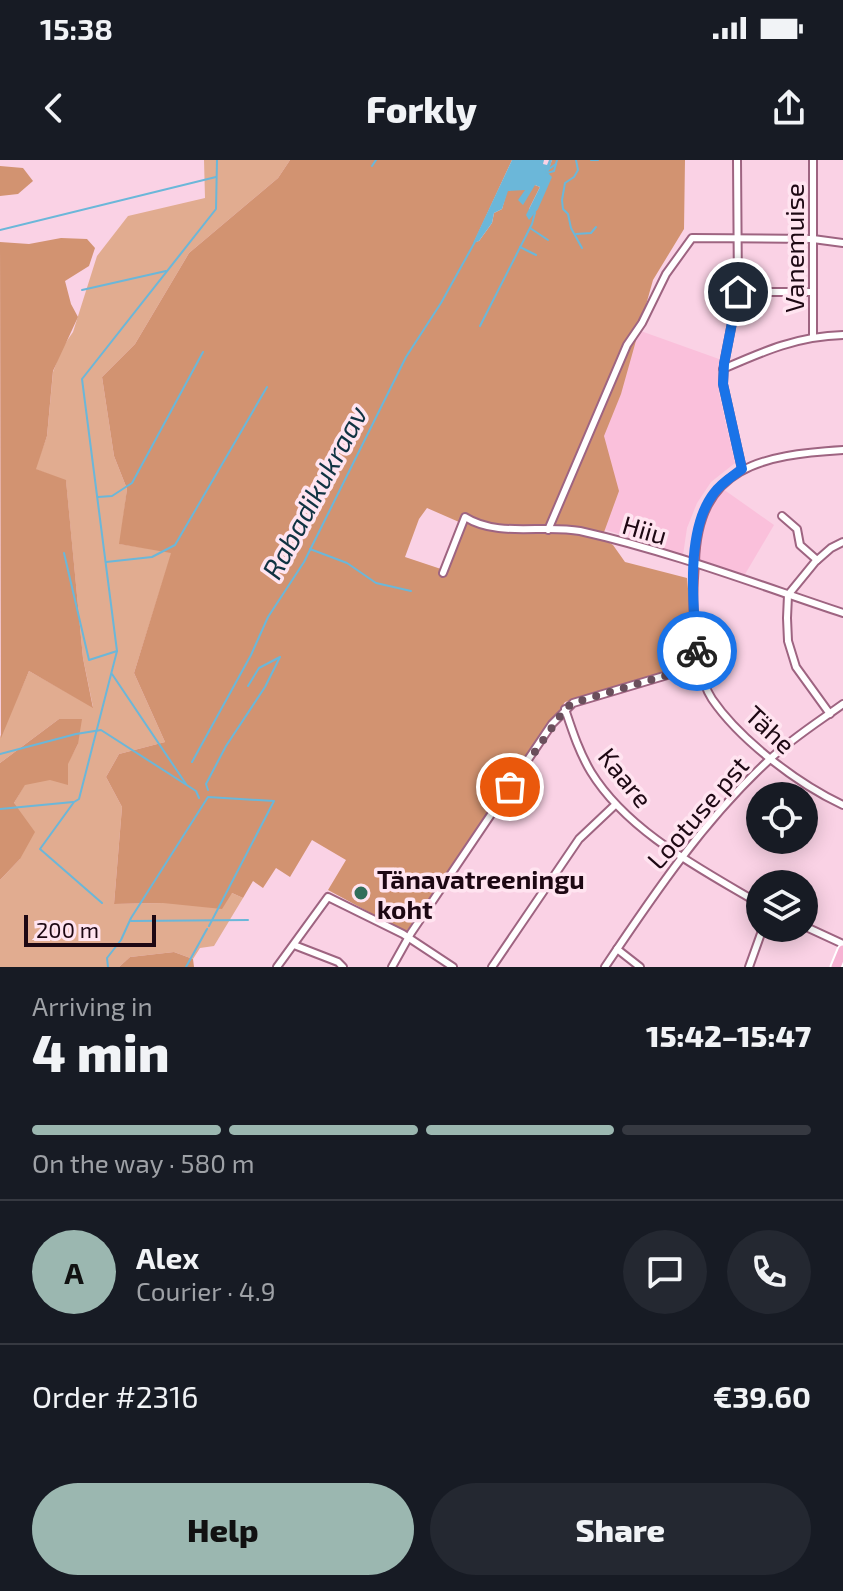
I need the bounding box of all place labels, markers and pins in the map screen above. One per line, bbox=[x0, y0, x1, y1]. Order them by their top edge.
pin bbox=[704, 258, 772, 326]
pin bbox=[476, 753, 544, 821]
place label: Tänavatreeningu koht bbox=[377, 863, 585, 924]
marker: Tänavatreeningu koht bbox=[352, 884, 370, 902]

